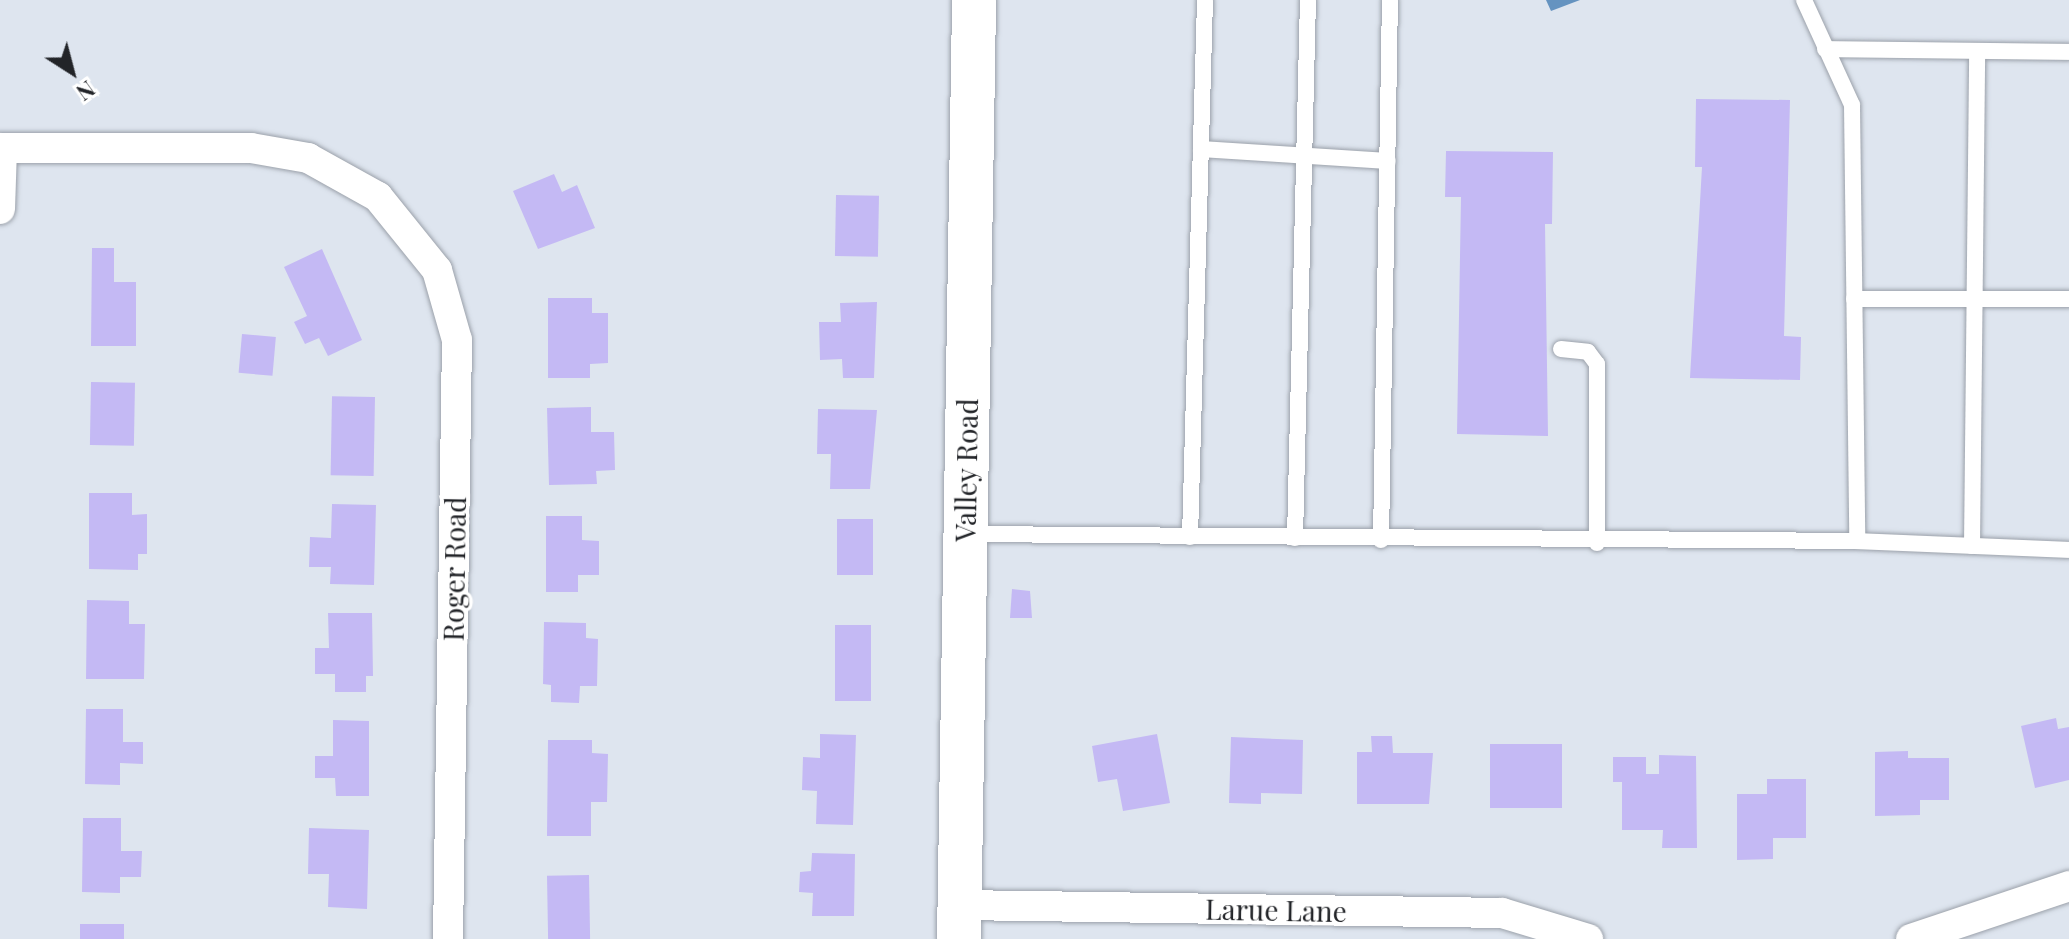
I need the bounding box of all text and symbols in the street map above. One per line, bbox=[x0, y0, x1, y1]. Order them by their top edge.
north arrow bbox=[32, 32, 112, 112]
text: N bbox=[71, 75, 101, 108]
street label: Valley Road bbox=[948, 398, 984, 542]
street label: Roger Road bbox=[436, 496, 472, 642]
street label: Larue Lane bbox=[1205, 892, 1347, 928]

